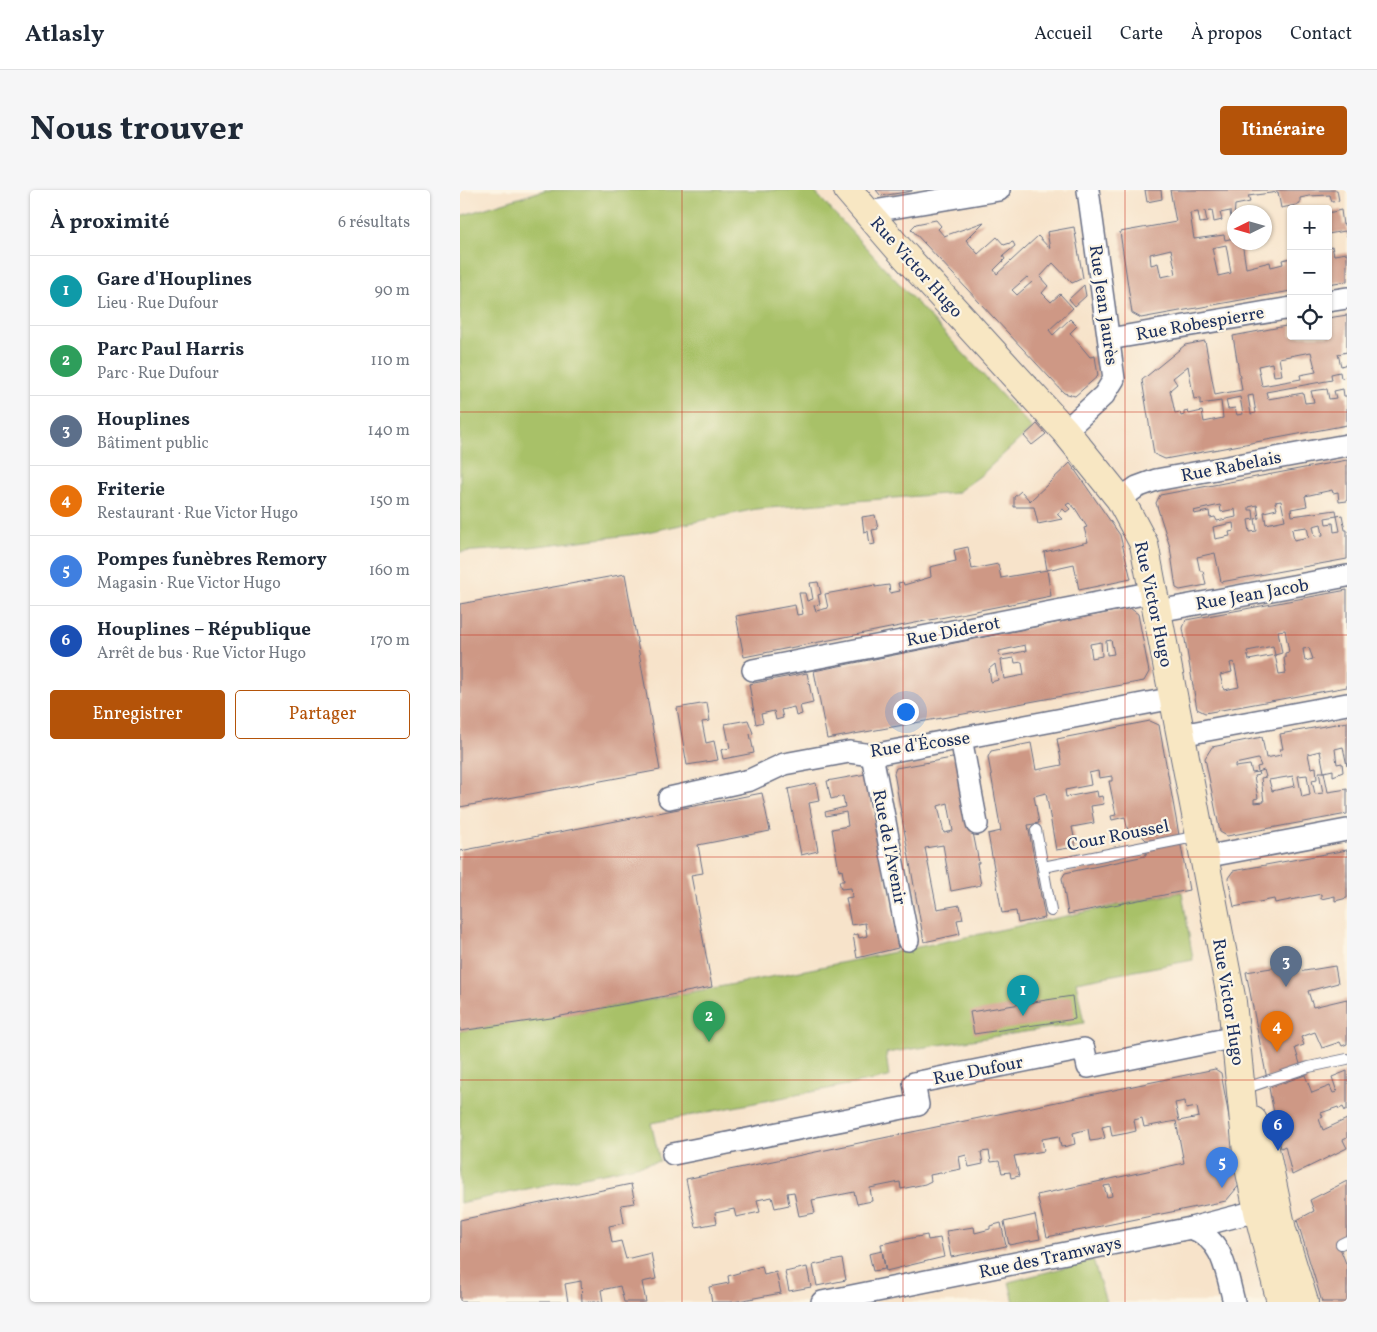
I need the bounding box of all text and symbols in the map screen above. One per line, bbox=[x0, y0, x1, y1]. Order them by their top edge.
text: Atlasly bbox=[25, 18, 104, 52]
text: Accueil bbox=[1034, 22, 1092, 47]
text: Carte bbox=[1120, 22, 1163, 47]
text: À propos bbox=[1191, 22, 1262, 47]
text: Contact bbox=[1290, 22, 1352, 47]
text: Nous trouver bbox=[30, 106, 244, 154]
button: Itinéraire bbox=[1220, 106, 1347, 155]
north arrow bbox=[1227, 205, 1272, 250]
map controls bbox=[1287, 205, 1332, 340]
button: + bbox=[1287, 205, 1332, 250]
text: À proximité bbox=[50, 208, 169, 237]
text: 6 résultats bbox=[338, 212, 410, 234]
street label: Rue Victor Hugo bbox=[864, 212, 968, 324]
street label: Rue Jean Jaurès bbox=[1082, 243, 1123, 367]
button: − bbox=[1287, 250, 1332, 295]
text: Gare d'Houplines bbox=[97, 267, 252, 293]
text: 1 bbox=[63, 280, 69, 302]
text: 90 m bbox=[374, 280, 410, 302]
text: Lieu · Rue Dufour bbox=[97, 293, 218, 315]
button: locate bbox=[1287, 295, 1332, 340]
street label: Rue Robespierre bbox=[1134, 301, 1266, 348]
text: Parc Paul Harris bbox=[97, 337, 244, 363]
text: 2 bbox=[62, 350, 70, 372]
text: 110 m bbox=[371, 350, 410, 372]
text: Parc · Rue Dufour bbox=[97, 363, 219, 385]
text: Houplines bbox=[97, 407, 190, 433]
text: 3 bbox=[62, 420, 70, 442]
text: 140 m bbox=[368, 420, 410, 442]
text: Bâtiment public bbox=[97, 433, 209, 455]
street label: Rue Rabelais bbox=[1179, 445, 1284, 489]
text: Friterie bbox=[97, 477, 165, 503]
text: 4 bbox=[61, 490, 71, 512]
text: 150 m bbox=[369, 490, 410, 512]
text: Restaurant · Rue Victor Hugo bbox=[97, 503, 298, 525]
street label: Rue Victor Hugo bbox=[1127, 539, 1178, 670]
text: Pompes funèbres Remory bbox=[97, 547, 327, 573]
text: 5 bbox=[62, 560, 70, 582]
text: 160 m bbox=[369, 560, 410, 582]
text: Magasin · Rue Victor Hugo bbox=[97, 573, 281, 595]
street label: Rue Jean Jacob bbox=[1194, 573, 1311, 618]
street label: Rue Diderot bbox=[904, 611, 1002, 654]
text: Houplines – République bbox=[97, 617, 311, 643]
text: 6 bbox=[62, 630, 70, 652]
text: 170 m bbox=[370, 630, 410, 652]
text: Arrêt de bus · Rue Victor Hugo bbox=[97, 643, 306, 665]
button: Enregistrer bbox=[50, 690, 225, 739]
button: Partager bbox=[235, 690, 410, 739]
your location bbox=[893, 699, 919, 725]
street label: Rue d'Écosse bbox=[869, 726, 972, 765]
street label: Rue de l'Avenir bbox=[865, 787, 912, 908]
street label: Cour Roussel bbox=[1065, 814, 1172, 859]
street label: Rue Victor Hugo bbox=[1205, 937, 1250, 1068]
pin: 3 bbox=[1270, 946, 1302, 987]
pin: 1 bbox=[1007, 975, 1039, 1016]
pin: 2 bbox=[693, 1001, 725, 1042]
pin: 4 bbox=[1261, 1011, 1293, 1052]
street label: Rue Dufour bbox=[931, 1050, 1026, 1092]
pin: 6 bbox=[1262, 1110, 1294, 1151]
pin: 5 bbox=[1206, 1147, 1238, 1188]
street label: Rue des Tramways bbox=[977, 1231, 1124, 1286]

